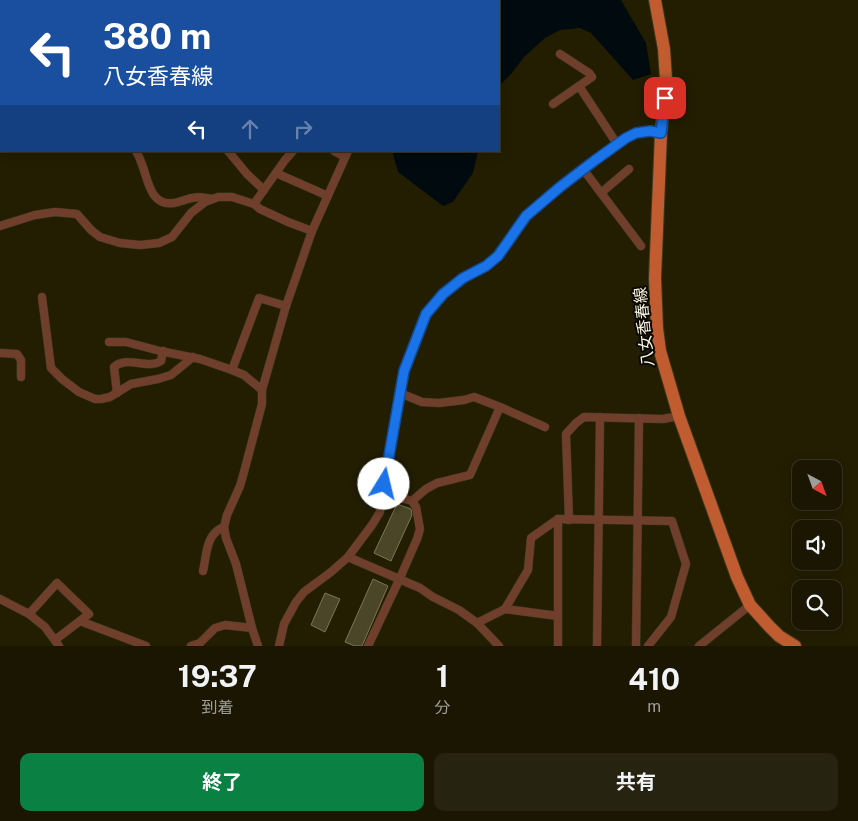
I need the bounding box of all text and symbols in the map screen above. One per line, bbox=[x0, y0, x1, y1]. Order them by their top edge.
text: 380 m bbox=[103, 16, 211, 57]
icon: left bbox=[20, 20, 85, 85]
text: 八女香春線 bbox=[103, 63, 213, 89]
pin bbox=[644, 77, 686, 119]
icon: arrive bbox=[651, 84, 679, 112]
icon: left bbox=[183, 115, 211, 143]
icon: ahead bbox=[236, 115, 264, 143]
icon: right bbox=[289, 115, 317, 143]
street label: 八女香春線 bbox=[630, 286, 658, 368]
position arrow bbox=[357, 457, 409, 509]
north arrow bbox=[792, 460, 842, 510]
map controls bbox=[792, 460, 842, 630]
button: sound bbox=[792, 520, 842, 570]
button: search bbox=[792, 580, 842, 630]
text: 19:37 bbox=[178, 658, 257, 694]
text: 1 bbox=[436, 658, 449, 694]
text: 410 bbox=[628, 661, 680, 697]
text: m bbox=[647, 697, 661, 716]
text: 到着 bbox=[201, 698, 233, 717]
text: 分 bbox=[435, 698, 451, 717]
button: 終了 bbox=[20, 753, 424, 811]
button: 共有 bbox=[434, 753, 838, 811]

